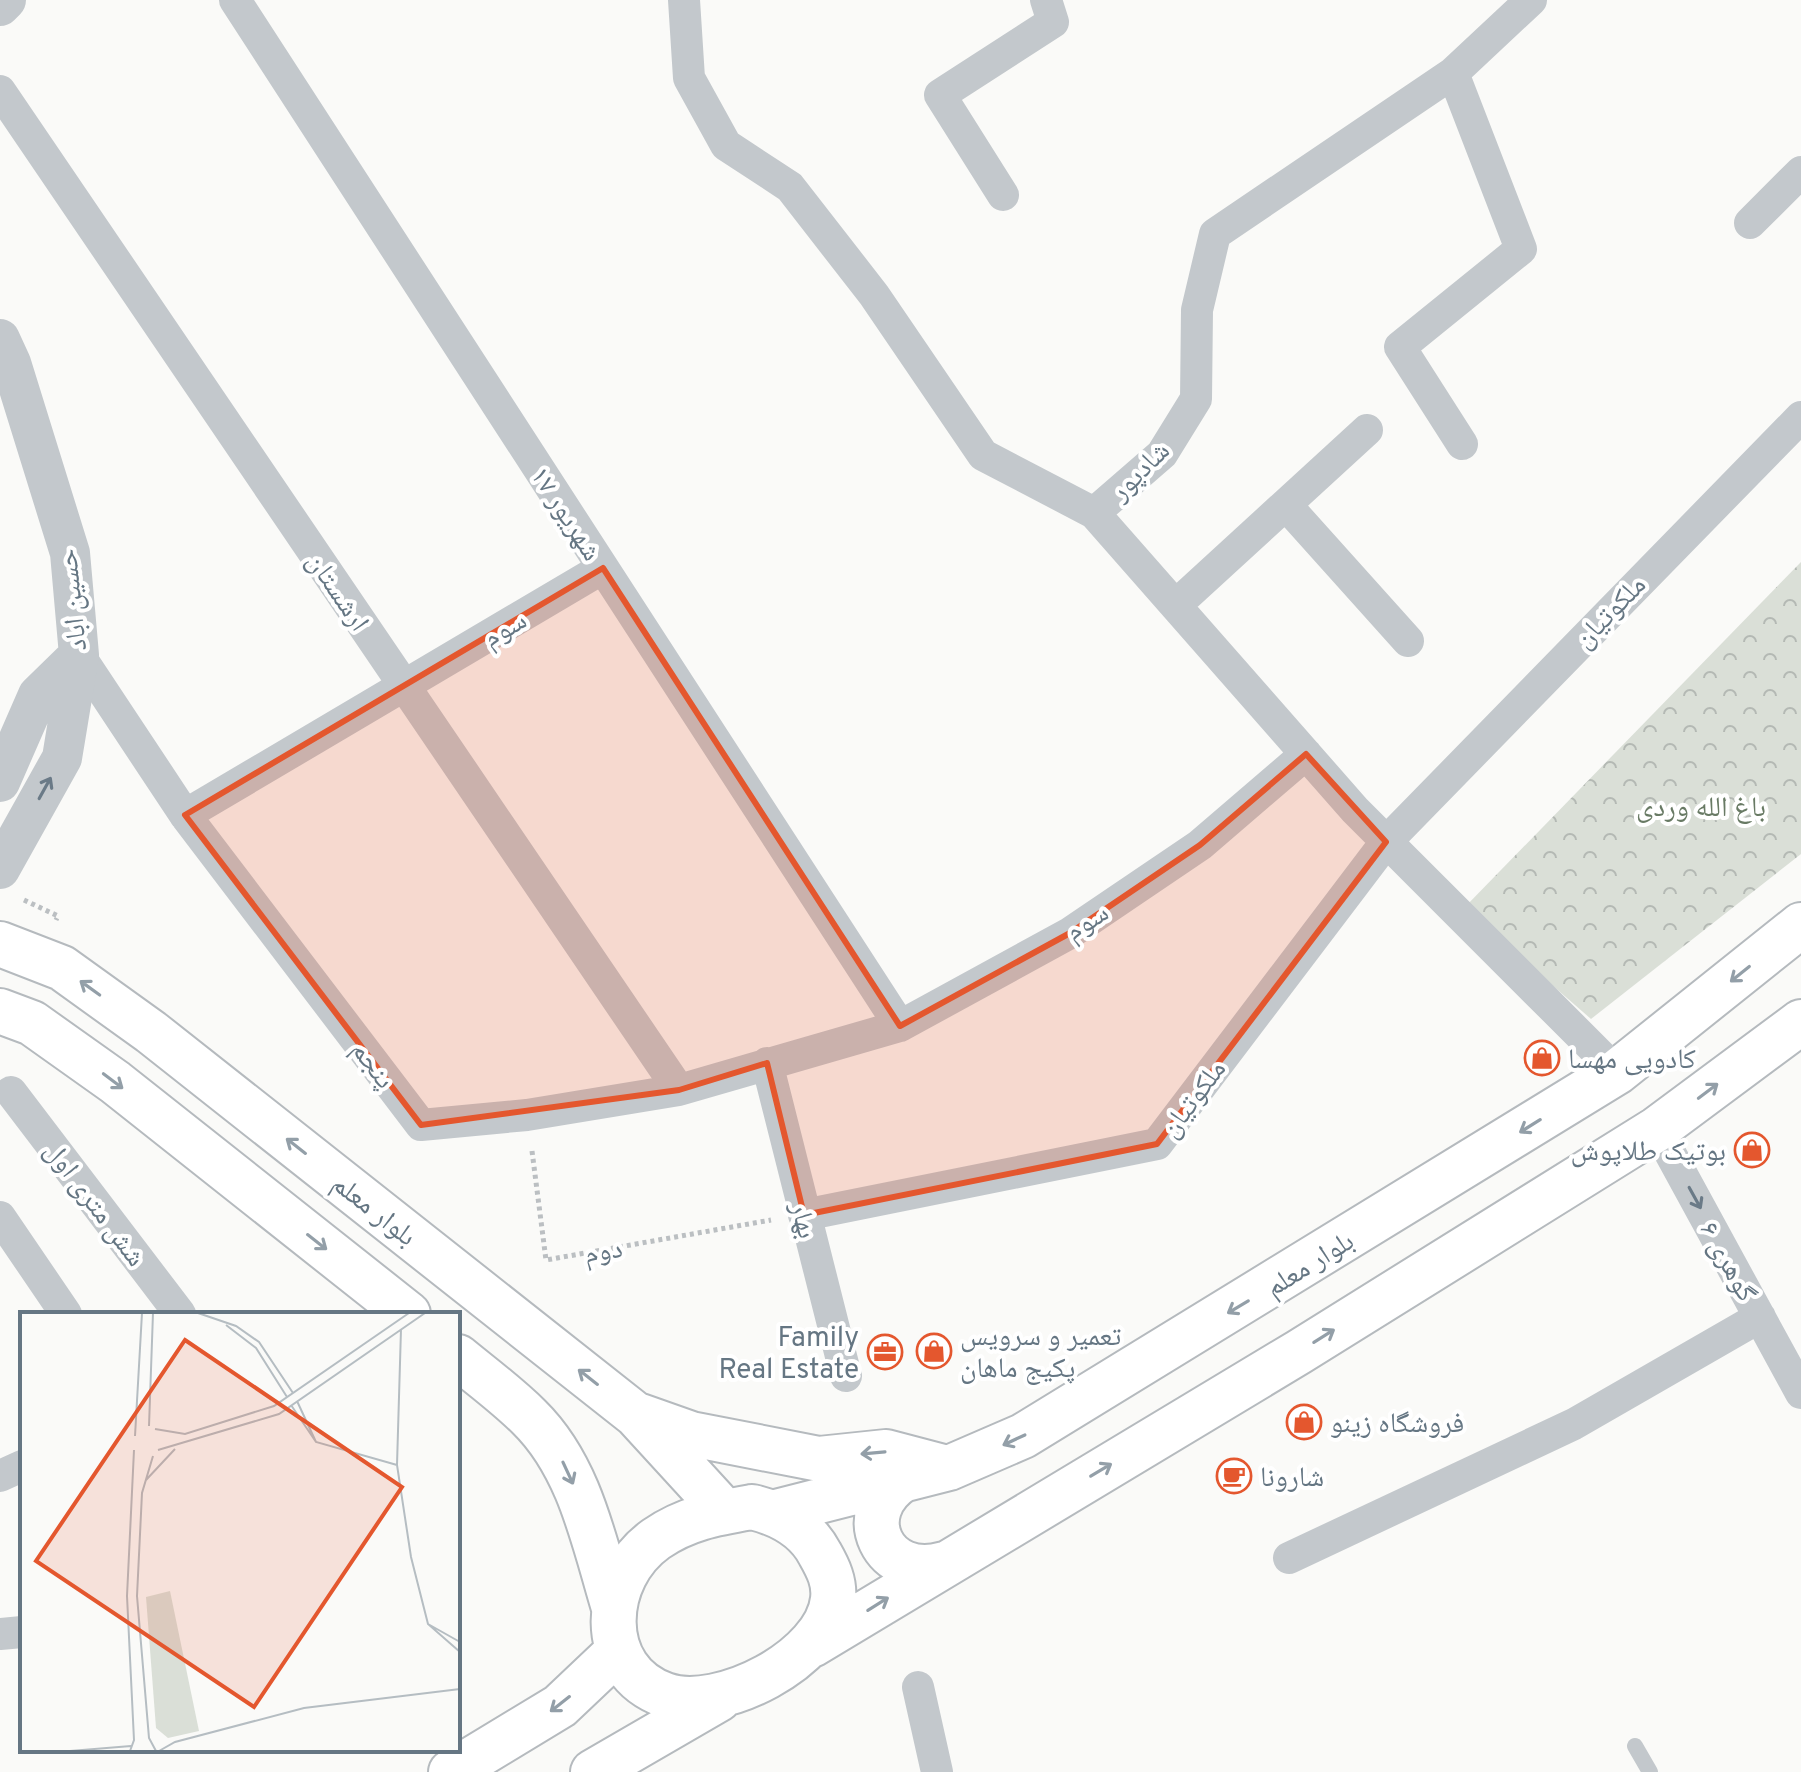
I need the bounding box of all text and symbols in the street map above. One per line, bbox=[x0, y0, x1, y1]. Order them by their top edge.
street label: شادپور bbox=[1103, 434, 1179, 511]
street label: ۱۷ شهریور bbox=[521, 461, 608, 569]
street label: ارشستان bbox=[297, 546, 376, 639]
street label: حسین اباد bbox=[51, 547, 97, 653]
street label: ملکوتیان bbox=[1567, 569, 1655, 658]
street label: سوم bbox=[477, 603, 534, 658]
one-way arrow bbox=[37, 777, 53, 800]
park label: باغ الله وردی bbox=[1636, 791, 1766, 827]
street label: سوم bbox=[1059, 896, 1116, 951]
one-way arrow bbox=[1730, 965, 1751, 983]
one-way arrow bbox=[79, 980, 101, 996]
street label: پنجم bbox=[342, 1035, 401, 1097]
shop icon: کادویی مهسا bbox=[1523, 1039, 1561, 1077]
place label: کادویی مهسا bbox=[1568, 1043, 1696, 1079]
street label: ملکوتیان bbox=[1153, 1054, 1235, 1146]
one-way arrow bbox=[102, 1072, 123, 1089]
one-way arrow bbox=[1697, 1083, 1718, 1100]
one-way arrow bbox=[1519, 1119, 1542, 1135]
shop icon: بوتیک طلاپوش bbox=[1733, 1131, 1771, 1169]
street label: شش متری اول bbox=[35, 1135, 152, 1275]
place label: بوتیک طلاپوش bbox=[1571, 1135, 1726, 1171]
one-way arrow bbox=[286, 1138, 307, 1155]
street label: بلوار معلم bbox=[324, 1167, 423, 1256]
one-way arrow bbox=[1687, 1186, 1703, 1209]
street label: بهار bbox=[780, 1198, 824, 1243]
street label: گوهری ۶ bbox=[1690, 1216, 1763, 1309]
street label: بلوار معلم bbox=[1260, 1224, 1362, 1307]
street label: دوم bbox=[581, 1232, 626, 1274]
one-way arrow bbox=[306, 1233, 327, 1251]
one-way arrow bbox=[1227, 1300, 1250, 1316]
inset map bbox=[20, 1312, 460, 1752]
place label: تعمیر و سرویس پکیج ماهان bbox=[960, 1320, 1121, 1388]
place label: Family Real Estate bbox=[718, 1321, 859, 1389]
one-way arrow bbox=[1312, 1328, 1335, 1344]
shop icon: تعمیر و سرویس پکیج ماهان bbox=[915, 1332, 953, 1370]
office icon: Family Real Estate bbox=[866, 1333, 904, 1371]
one-way arrow bbox=[578, 1368, 599, 1386]
shop icon: فروشگاه زینو bbox=[1285, 1403, 1323, 1441]
place label: فروشگاه زینو bbox=[1330, 1407, 1464, 1443]
one-way arrow bbox=[1002, 1433, 1026, 1448]
one-way arrow bbox=[861, 1446, 887, 1461]
cafe icon: شارونا bbox=[1215, 1457, 1253, 1495]
one-way arrow bbox=[561, 1461, 576, 1485]
place label: شارونا bbox=[1260, 1461, 1324, 1497]
one-way arrow bbox=[1089, 1462, 1112, 1478]
one-way arrow bbox=[866, 1595, 889, 1611]
one-way arrow bbox=[550, 1696, 571, 1713]

